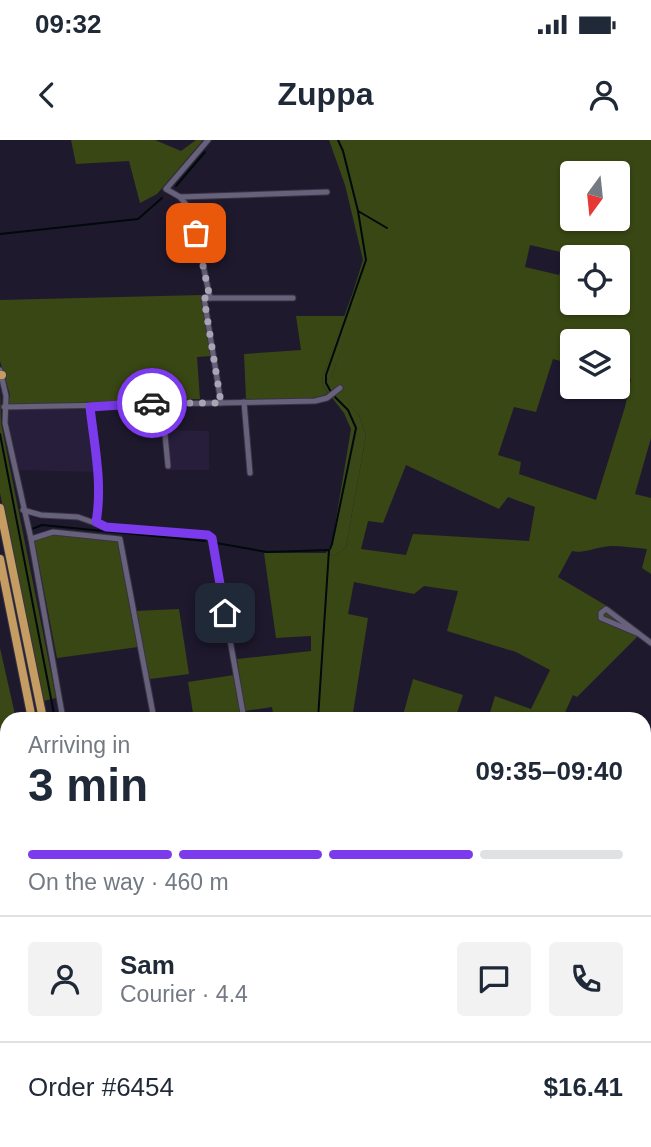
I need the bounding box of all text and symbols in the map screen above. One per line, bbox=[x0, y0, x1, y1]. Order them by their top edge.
text: 09:32 bbox=[35, 9, 102, 39]
icon: back bbox=[28, 76, 66, 114]
text: Zuppa bbox=[278, 76, 373, 112]
icon: person bbox=[585, 76, 623, 114]
north arrow bbox=[560, 161, 630, 231]
map controls bbox=[560, 161, 630, 399]
pin bbox=[166, 203, 226, 263]
icon: bag bbox=[177, 214, 215, 252]
button: locate bbox=[560, 245, 630, 315]
button: layers bbox=[560, 329, 630, 399]
courier bbox=[117, 368, 187, 438]
icon: car bbox=[133, 384, 171, 422]
pin bbox=[195, 583, 255, 643]
icon: home bbox=[206, 594, 244, 632]
text: Arriving in bbox=[28, 732, 130, 758]
text: 09:35–09:40 bbox=[476, 756, 623, 786]
text: 3 min bbox=[28, 759, 148, 811]
text: On the way · 460 m bbox=[28, 869, 229, 895]
button: person bbox=[28, 942, 102, 1016]
button: chat bbox=[457, 942, 531, 1016]
button: phone bbox=[549, 942, 623, 1016]
text: Sam bbox=[120, 950, 175, 980]
text: Courier · 4.4 bbox=[120, 981, 248, 1007]
text: Order #6454 bbox=[28, 1072, 174, 1102]
text: $16.41 bbox=[543, 1072, 623, 1102]

